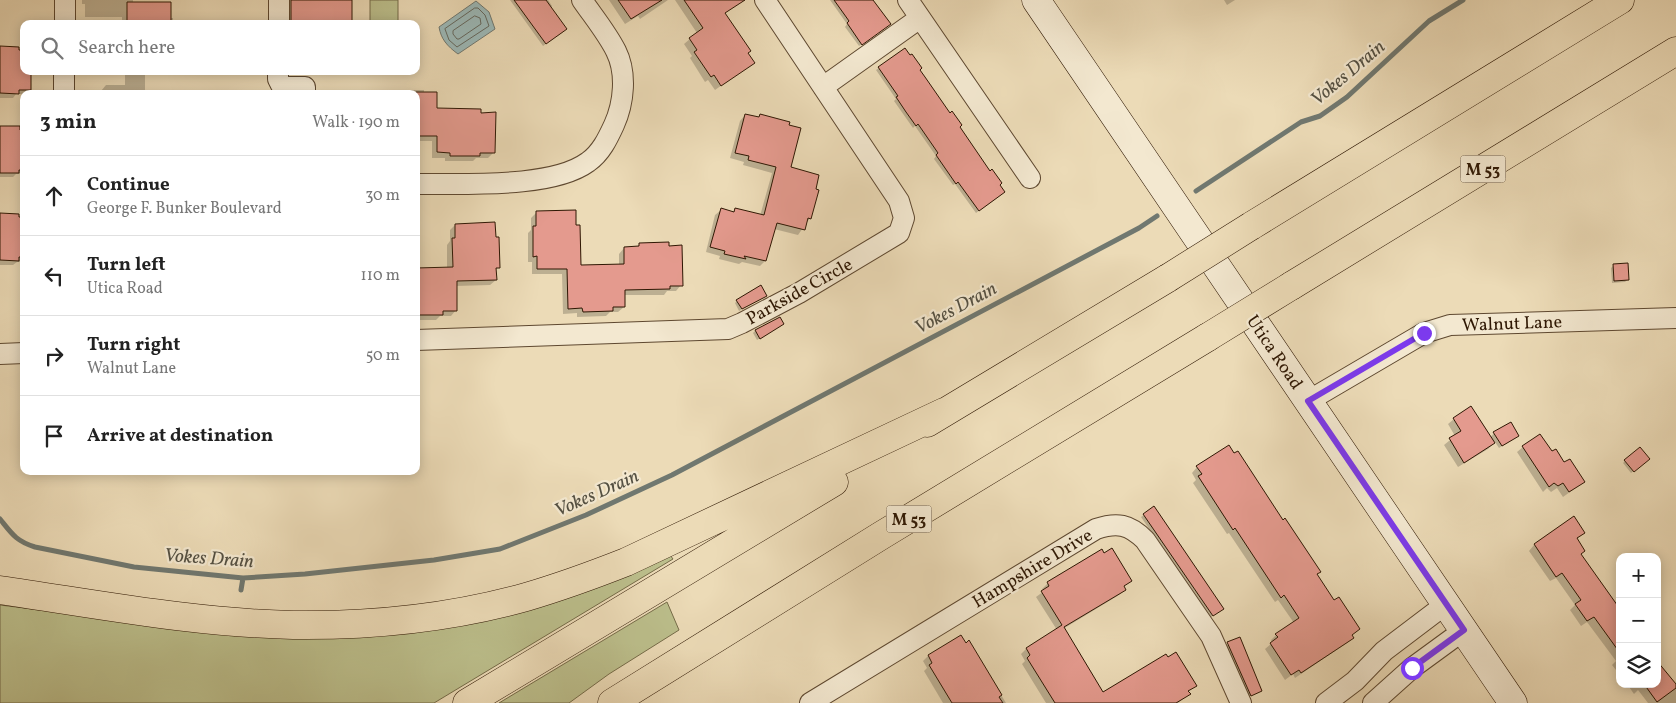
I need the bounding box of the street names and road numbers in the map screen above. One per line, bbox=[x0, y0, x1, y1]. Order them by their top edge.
road number: M 53 bbox=[1460, 156, 1506, 182]
street label: Parkside Circle bbox=[742, 253, 858, 332]
street label: Walnut Lane bbox=[1462, 310, 1563, 339]
street label: Utica Road bbox=[1240, 311, 1308, 395]
road number: M 53 bbox=[886, 506, 932, 532]
street label: Hampshire Drive bbox=[968, 523, 1098, 615]

